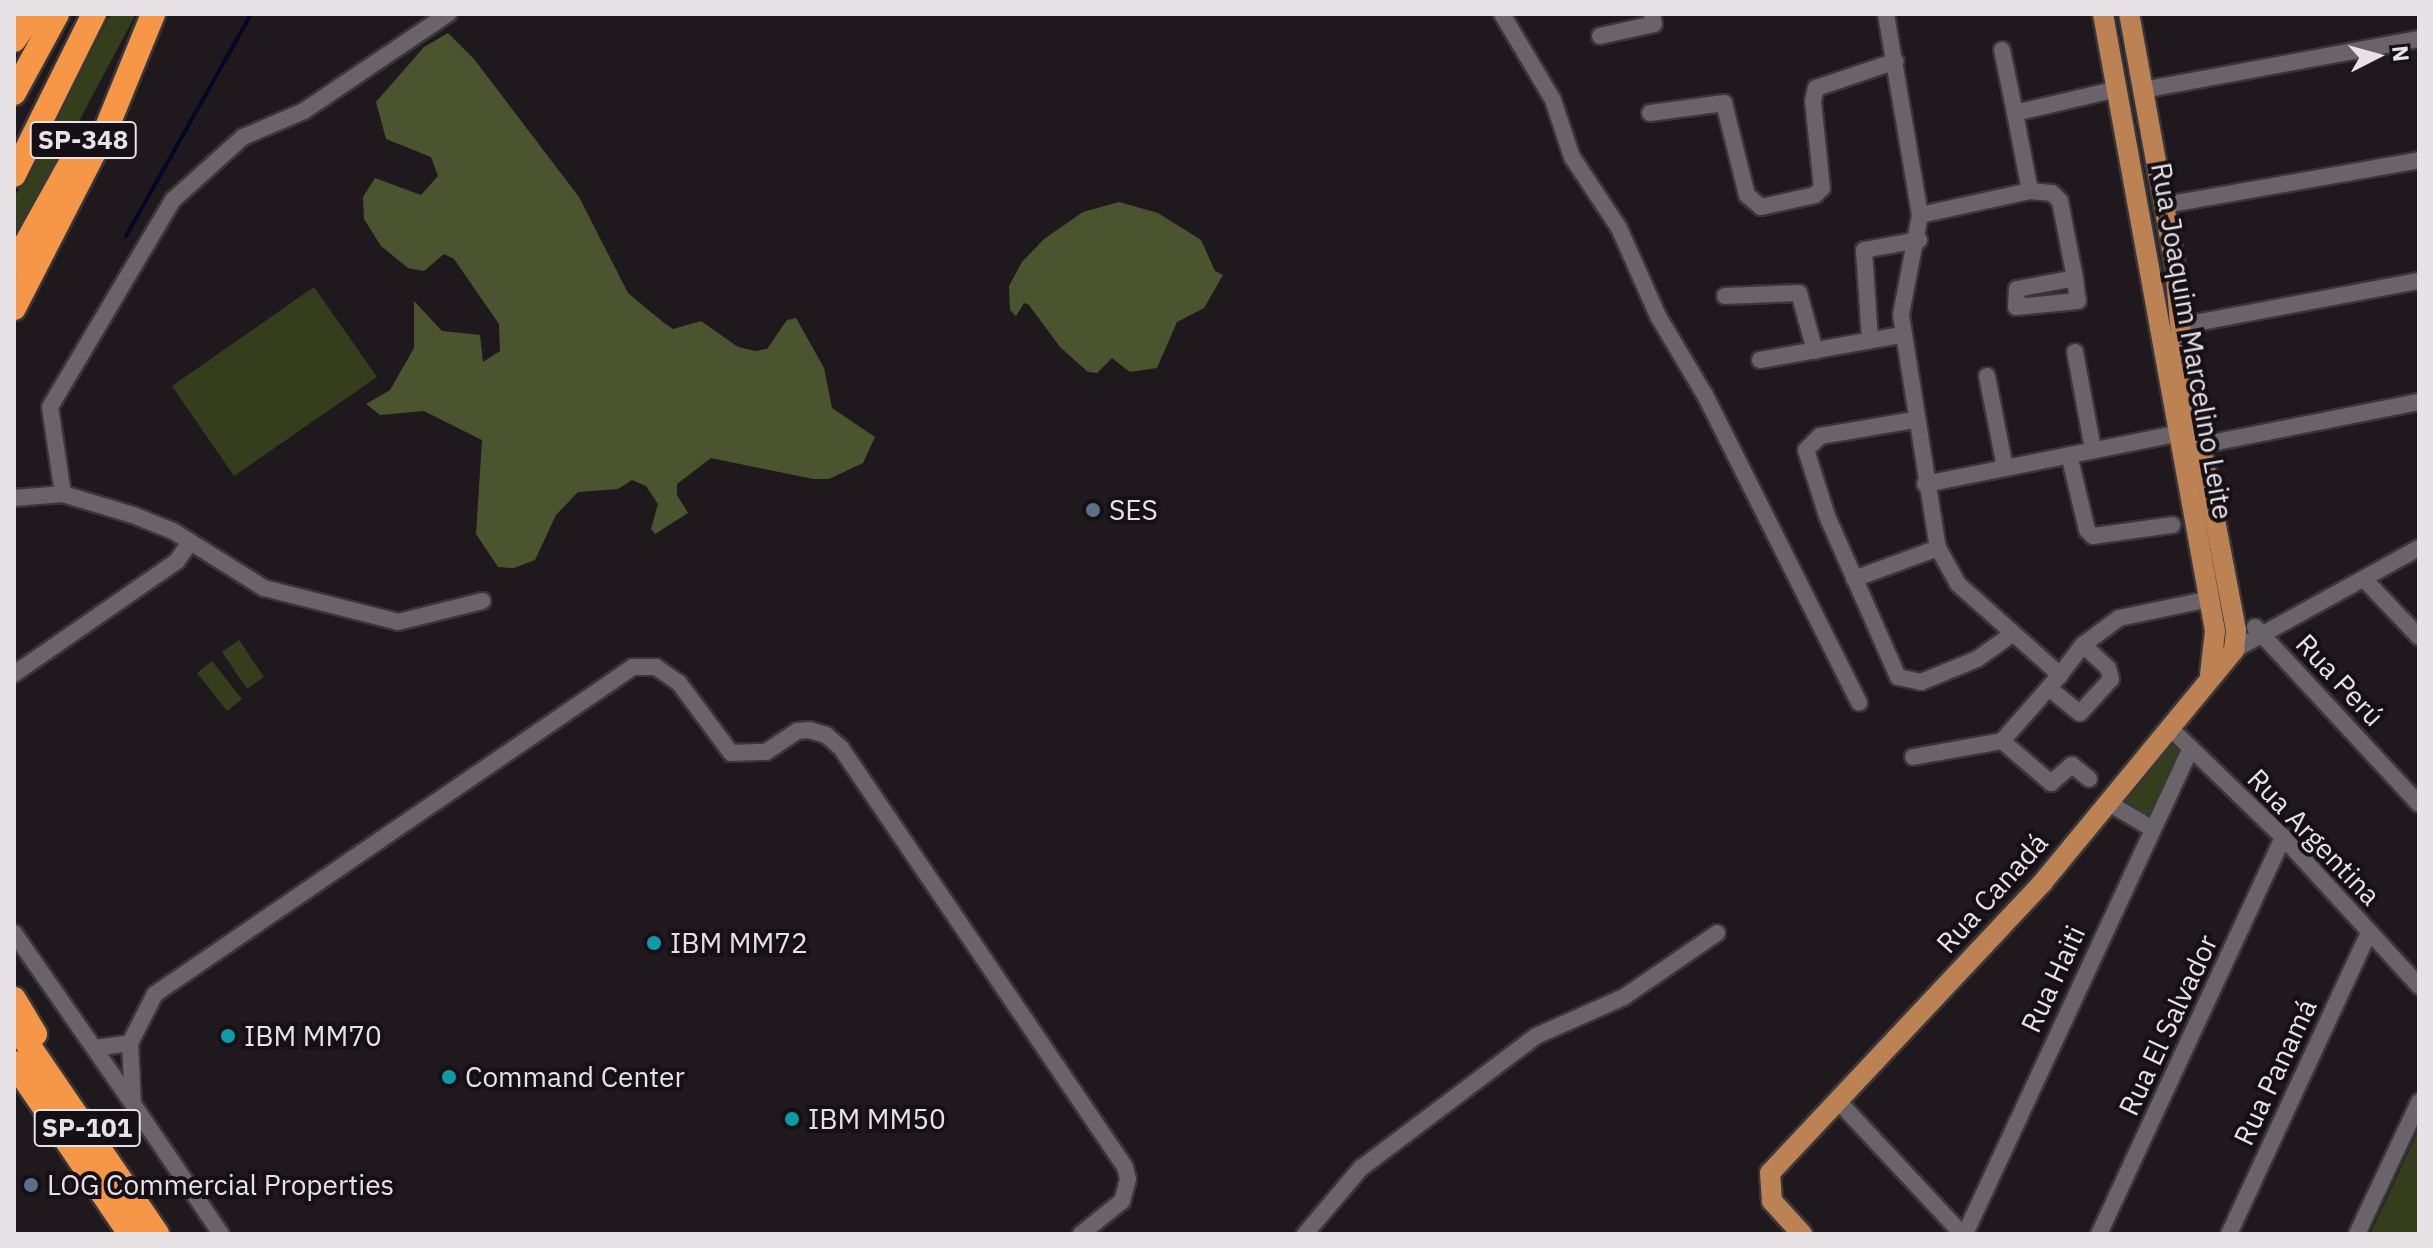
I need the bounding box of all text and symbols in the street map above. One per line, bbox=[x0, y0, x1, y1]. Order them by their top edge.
north arrow bbox=[2337, 16, 2417, 96]
text: N bbox=[2386, 44, 2417, 63]
road number: SP-348 bbox=[29, 118, 137, 162]
street label: Rua Joaquim Marcelino Leite bbox=[2144, 160, 2240, 522]
place label: SES bbox=[1109, 493, 1158, 527]
marker: SES bbox=[1084, 501, 1102, 519]
street label: Rua Perú bbox=[2289, 627, 2391, 733]
street label: Rua Argentina bbox=[2241, 762, 2387, 912]
street label: Rua Canadá bbox=[1929, 826, 2055, 960]
street label: Rua Haiti bbox=[2014, 920, 2092, 1038]
place label: IBM MM72 bbox=[670, 926, 808, 960]
street label: Rua El Salvador bbox=[2112, 929, 2224, 1121]
marker: IBM MM72 bbox=[645, 934, 663, 952]
street label: Rua Panamá bbox=[2227, 994, 2323, 1150]
place label: IBM MM70 bbox=[244, 1019, 382, 1053]
marker: IBM MM70 bbox=[219, 1027, 237, 1045]
place label: Command Center bbox=[465, 1060, 685, 1094]
marker: Command Center bbox=[440, 1068, 458, 1086]
place label: IBM MM50 bbox=[808, 1102, 946, 1136]
road number: SP-101 bbox=[33, 1106, 141, 1150]
marker: IBM MM50 bbox=[783, 1110, 801, 1128]
place label: LOG Commercial Properties bbox=[47, 1168, 394, 1202]
marker: LOG Commercial Properties bbox=[22, 1176, 40, 1194]

